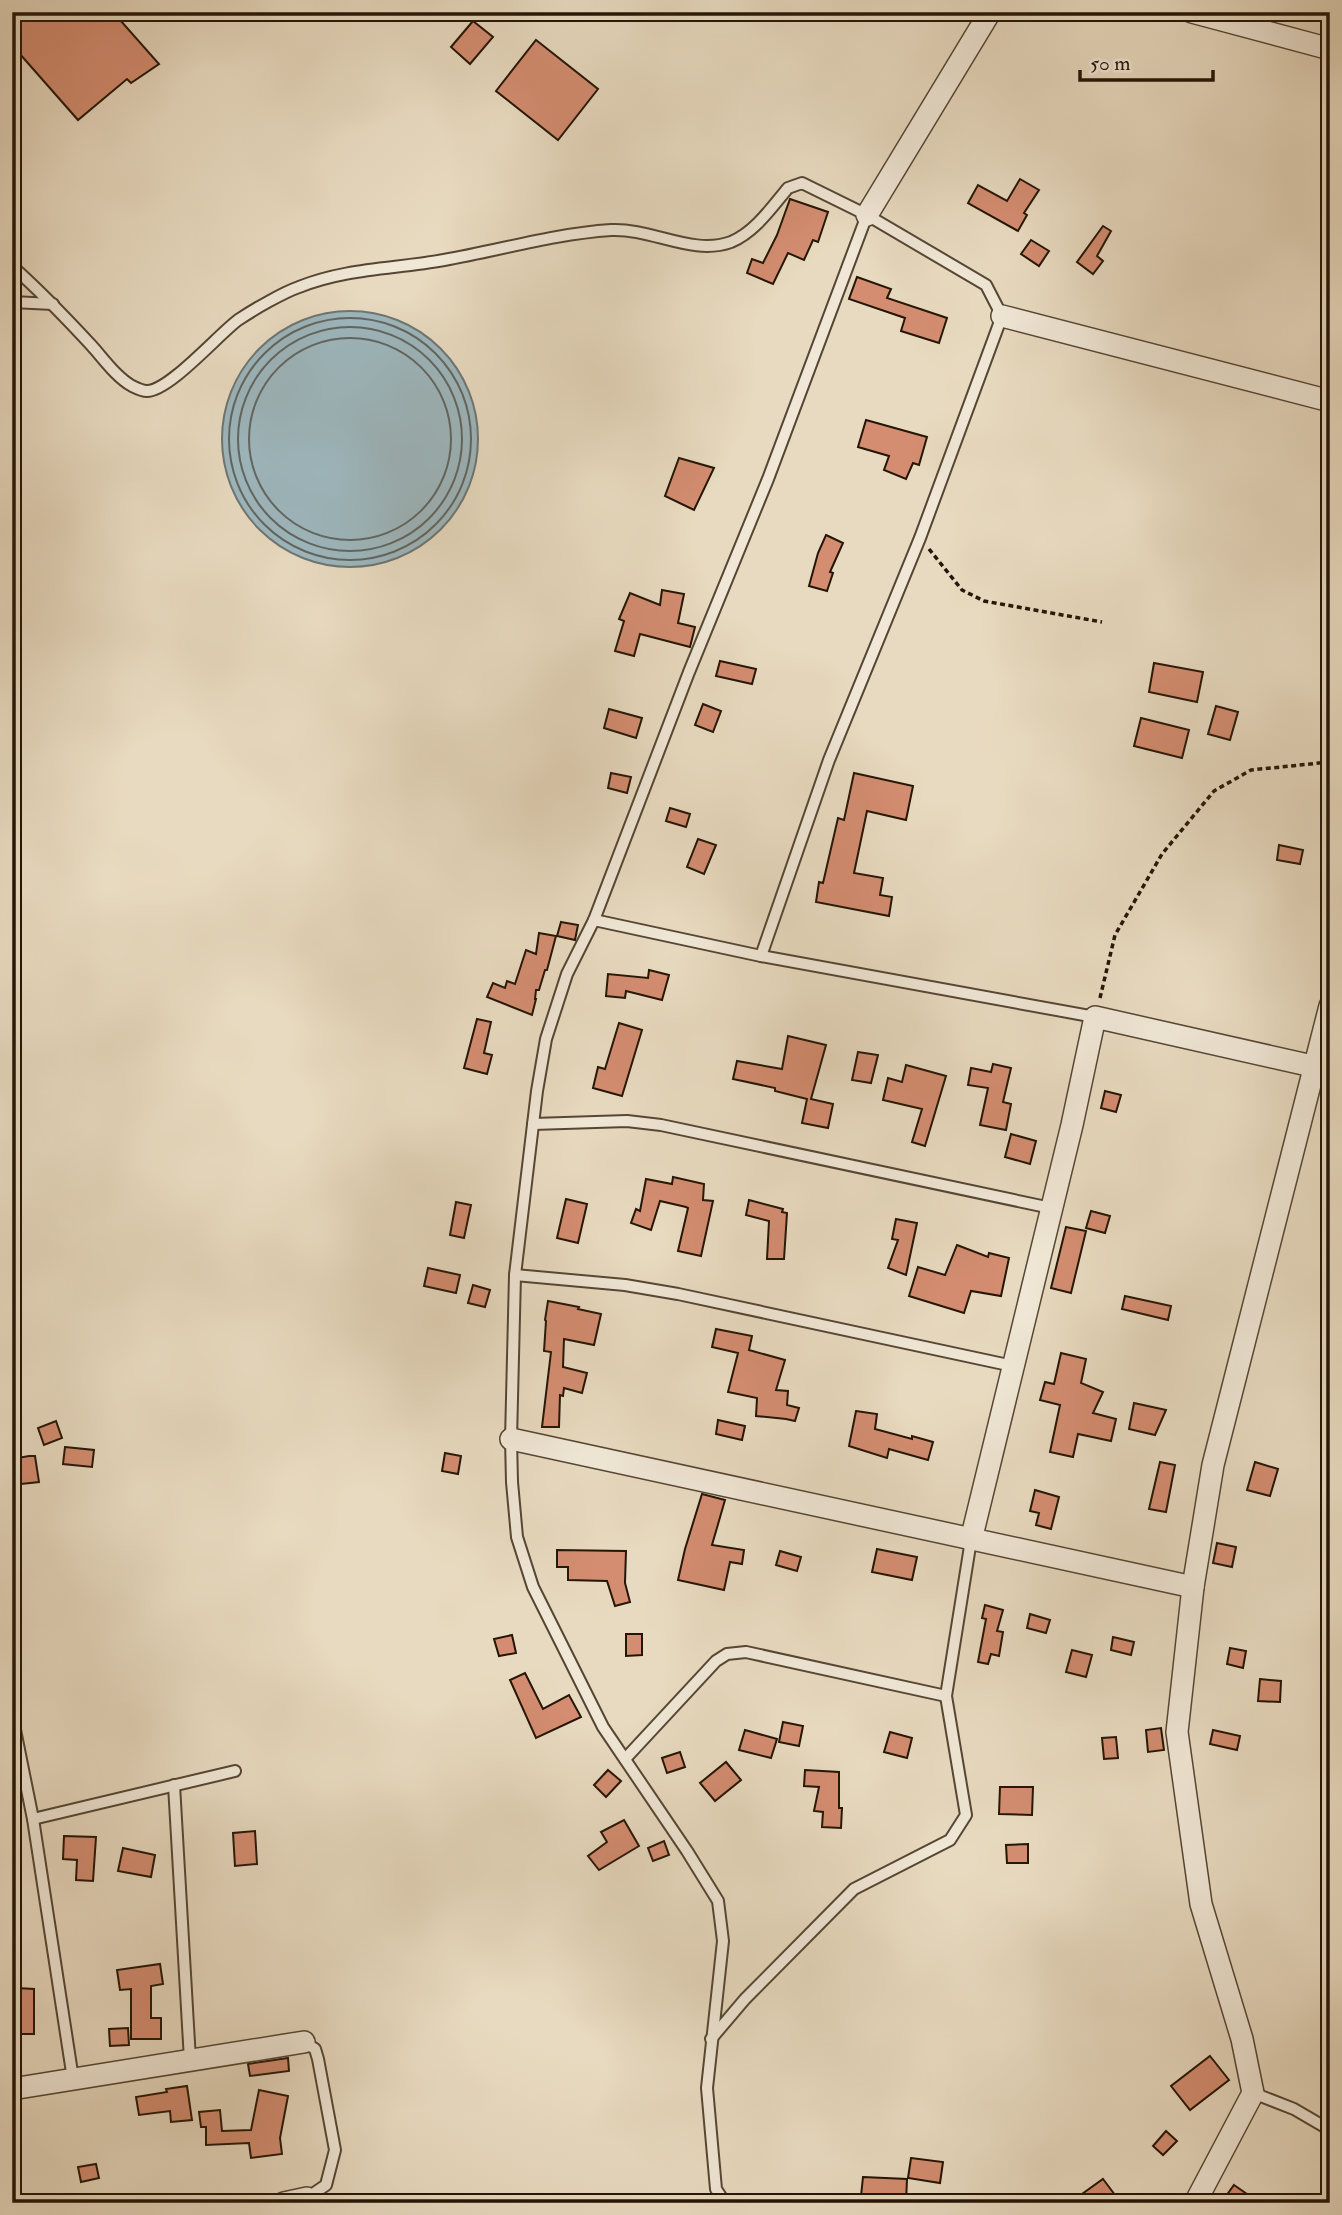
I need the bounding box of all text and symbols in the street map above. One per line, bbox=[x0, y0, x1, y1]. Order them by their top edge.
scale bar bbox=[1080, 38, 1212, 82]
text: 50 m bbox=[1090, 50, 1131, 77]

